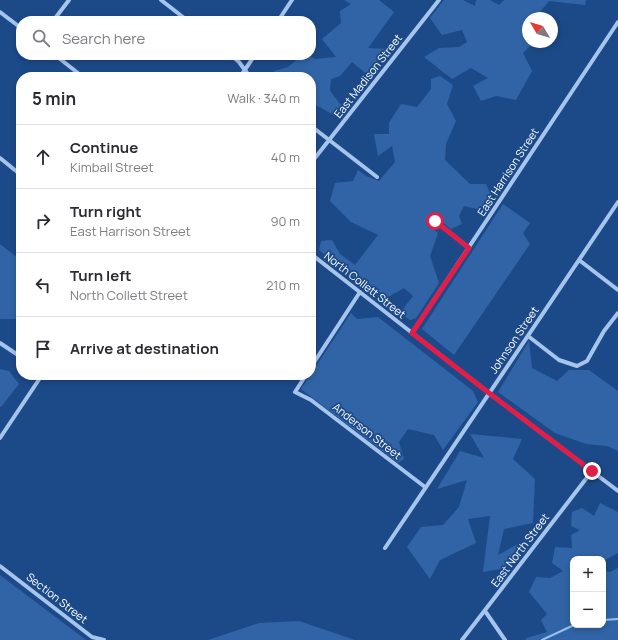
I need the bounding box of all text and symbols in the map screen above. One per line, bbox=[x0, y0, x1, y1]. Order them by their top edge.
north arrow bbox=[522, 12, 558, 48]
search box bbox=[16, 16, 316, 60]
icon: search bbox=[30, 27, 52, 49]
text: Search here bbox=[62, 28, 145, 49]
street label: East Madison Street bbox=[330, 31, 405, 121]
text: 5 min bbox=[32, 87, 76, 110]
text: Walk · 340 m bbox=[227, 89, 300, 107]
street label: East Harrison Street bbox=[473, 125, 542, 219]
text: Continue bbox=[70, 137, 138, 158]
icon: ahead bbox=[32, 146, 54, 168]
text: 40 m bbox=[271, 148, 300, 166]
text: Kimball Street bbox=[70, 158, 154, 176]
text: Turn right bbox=[70, 201, 141, 222]
icon: right bbox=[32, 210, 54, 232]
text: 90 m bbox=[270, 212, 300, 230]
route start bbox=[426, 212, 444, 230]
text: East Harrison Street bbox=[70, 222, 191, 240]
street label: North Collett Street bbox=[321, 248, 409, 321]
text: Turn left bbox=[70, 265, 132, 286]
icon: left bbox=[32, 274, 54, 296]
text: 210 m bbox=[266, 276, 300, 294]
text: North Collett Street bbox=[70, 286, 188, 304]
street label: Johnson Street bbox=[486, 303, 542, 376]
icon: arrive bbox=[32, 338, 54, 360]
text: Arrive at destination bbox=[70, 338, 219, 359]
street label: Anderson Street bbox=[330, 399, 405, 462]
route end bbox=[583, 462, 601, 480]
street label: East North Street bbox=[487, 510, 552, 589]
map controls bbox=[570, 556, 606, 628]
button: + bbox=[570, 556, 606, 592]
street label: Section Street bbox=[24, 569, 91, 626]
button: − bbox=[570, 592, 606, 628]

